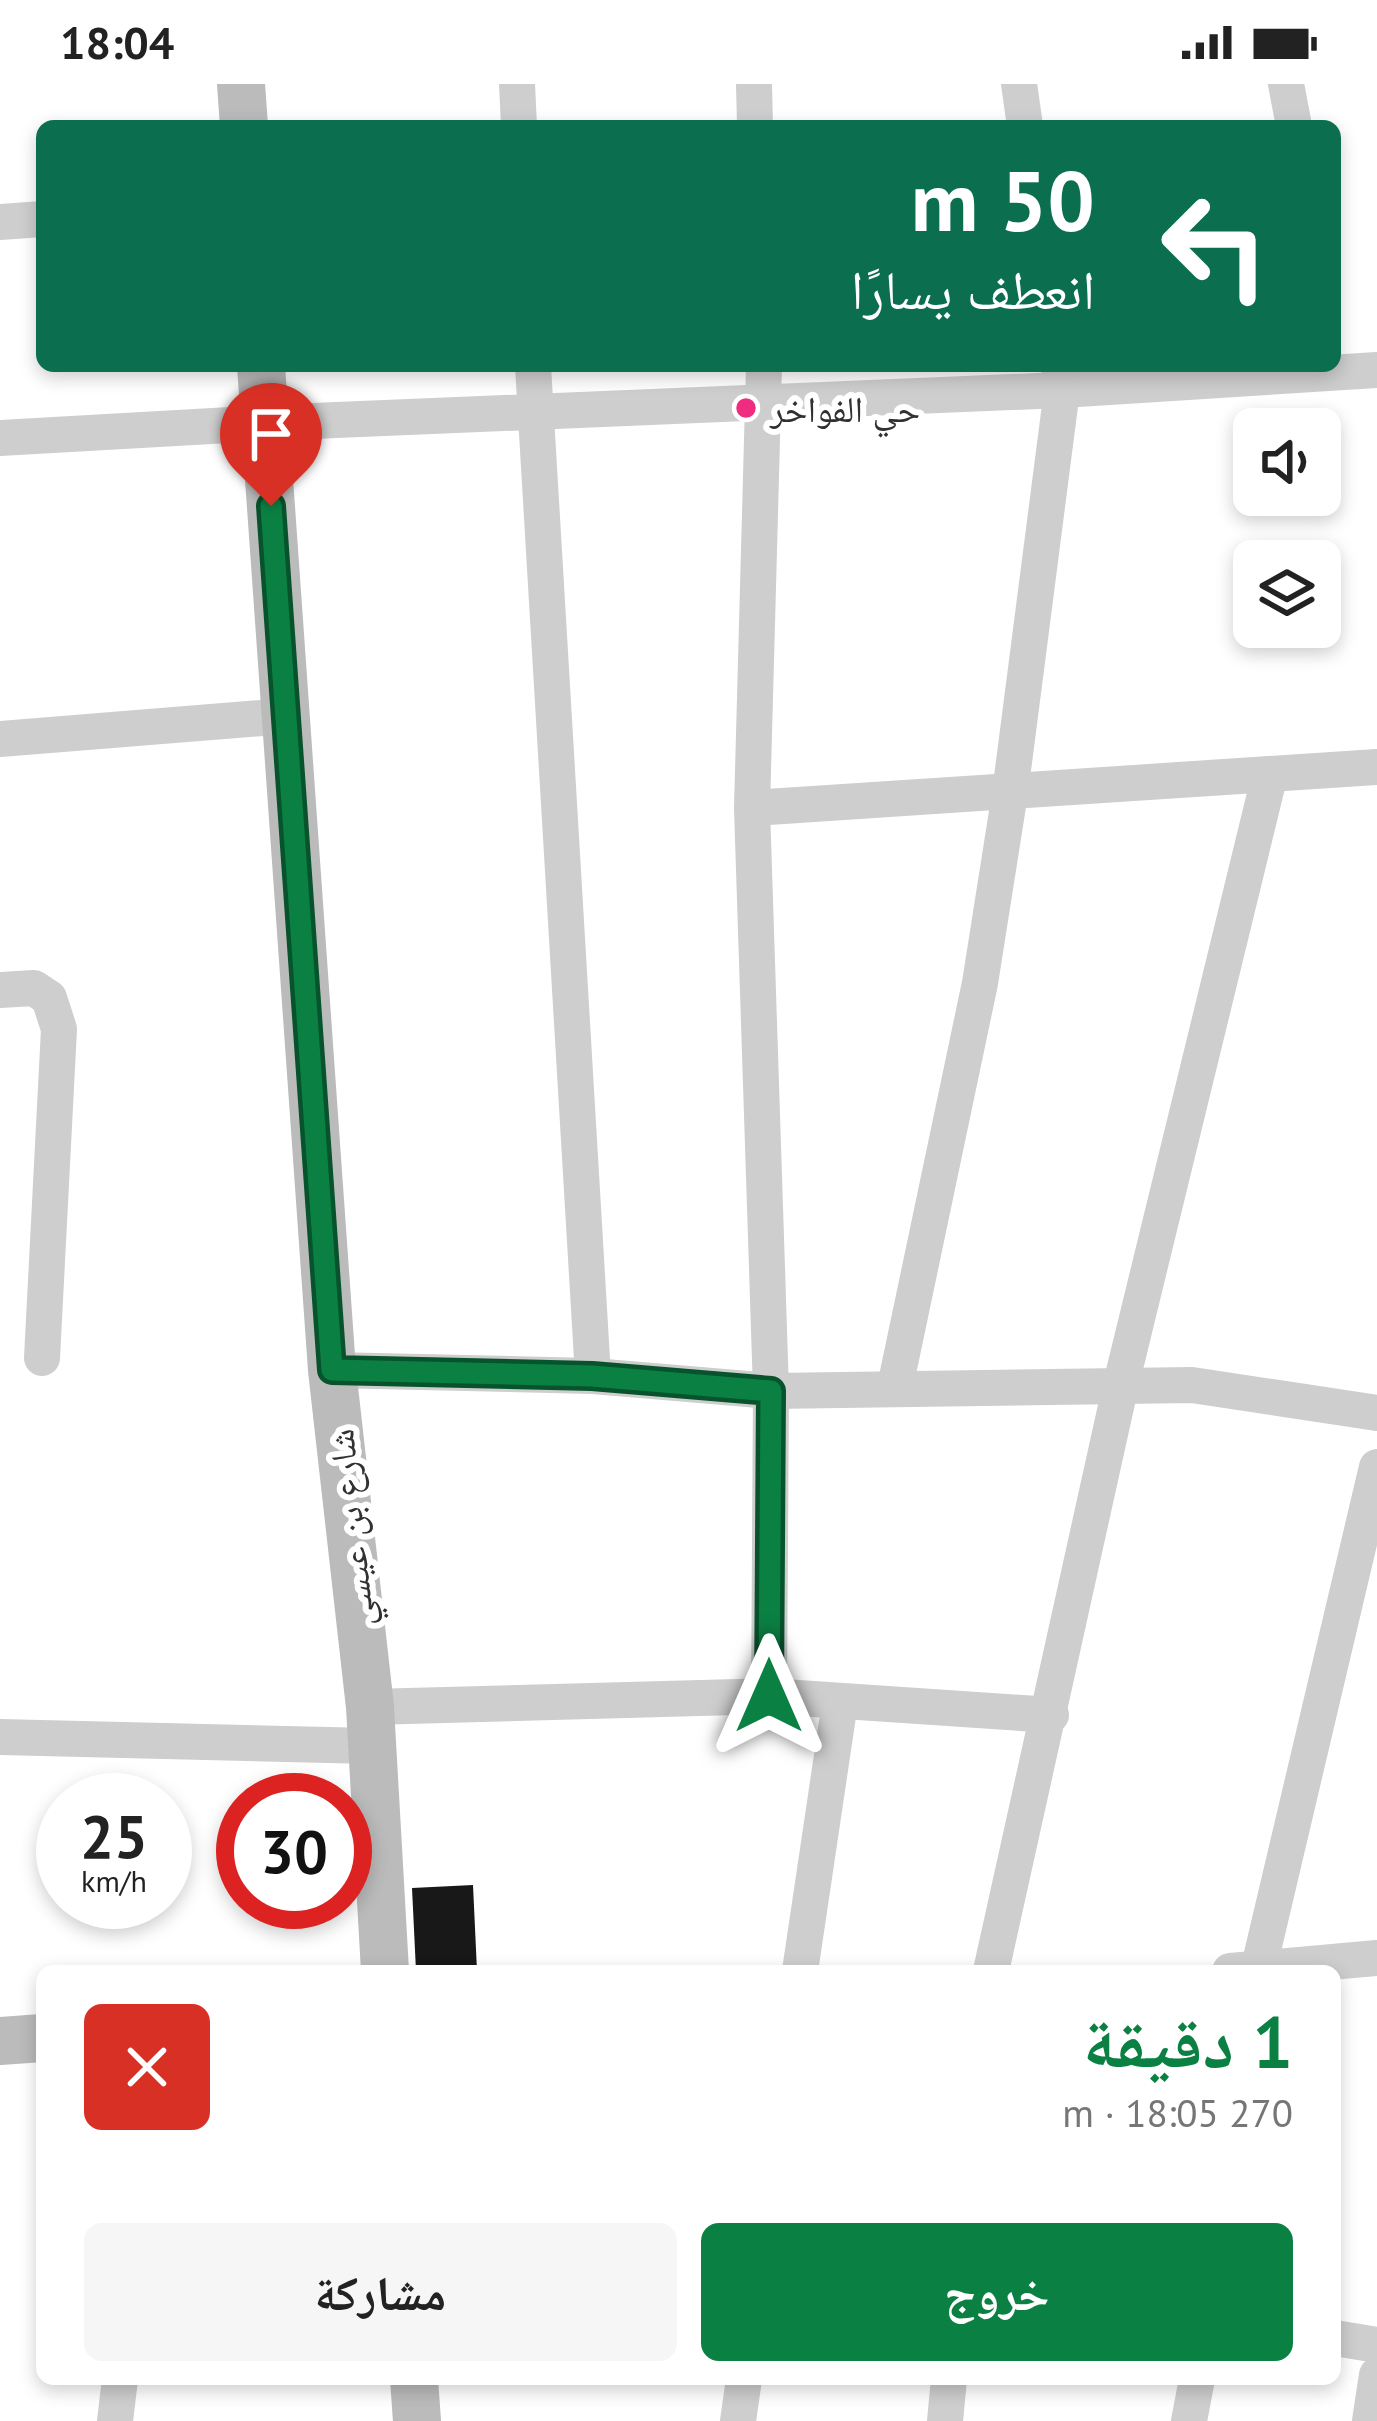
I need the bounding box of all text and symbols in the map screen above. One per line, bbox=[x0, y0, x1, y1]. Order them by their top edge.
text: 18:04 bbox=[60, 13, 174, 71]
text: 50 m bbox=[911, 145, 1095, 254]
icon: left bbox=[1137, 168, 1293, 324]
text: انعطف يسارًا bbox=[851, 254, 1095, 324]
pin bbox=[220, 383, 322, 506]
place label: حي الفواخر bbox=[769, 385, 920, 438]
marker: حي الفواخر bbox=[733, 395, 759, 421]
icon: arrive bbox=[238, 401, 304, 467]
map controls bbox=[1233, 408, 1341, 648]
button: sound bbox=[1233, 408, 1341, 516]
button: layers bbox=[1233, 540, 1341, 648]
street label: شارع بن عيسي bbox=[316, 1426, 390, 1629]
position arrow bbox=[706, 1633, 832, 1759]
speed limit sign: 30 bbox=[216, 1773, 372, 1929]
text: 25 bbox=[80, 1797, 148, 1875]
text: km/h bbox=[81, 1861, 147, 1900]
text: 1 دقيقة bbox=[1083, 1995, 1293, 2088]
button: close bbox=[84, 2004, 210, 2130]
text: 270 m · 18:05 bbox=[1062, 2087, 1293, 2138]
button: مشاركة bbox=[84, 2223, 677, 2361]
button: خروج bbox=[701, 2223, 1293, 2361]

